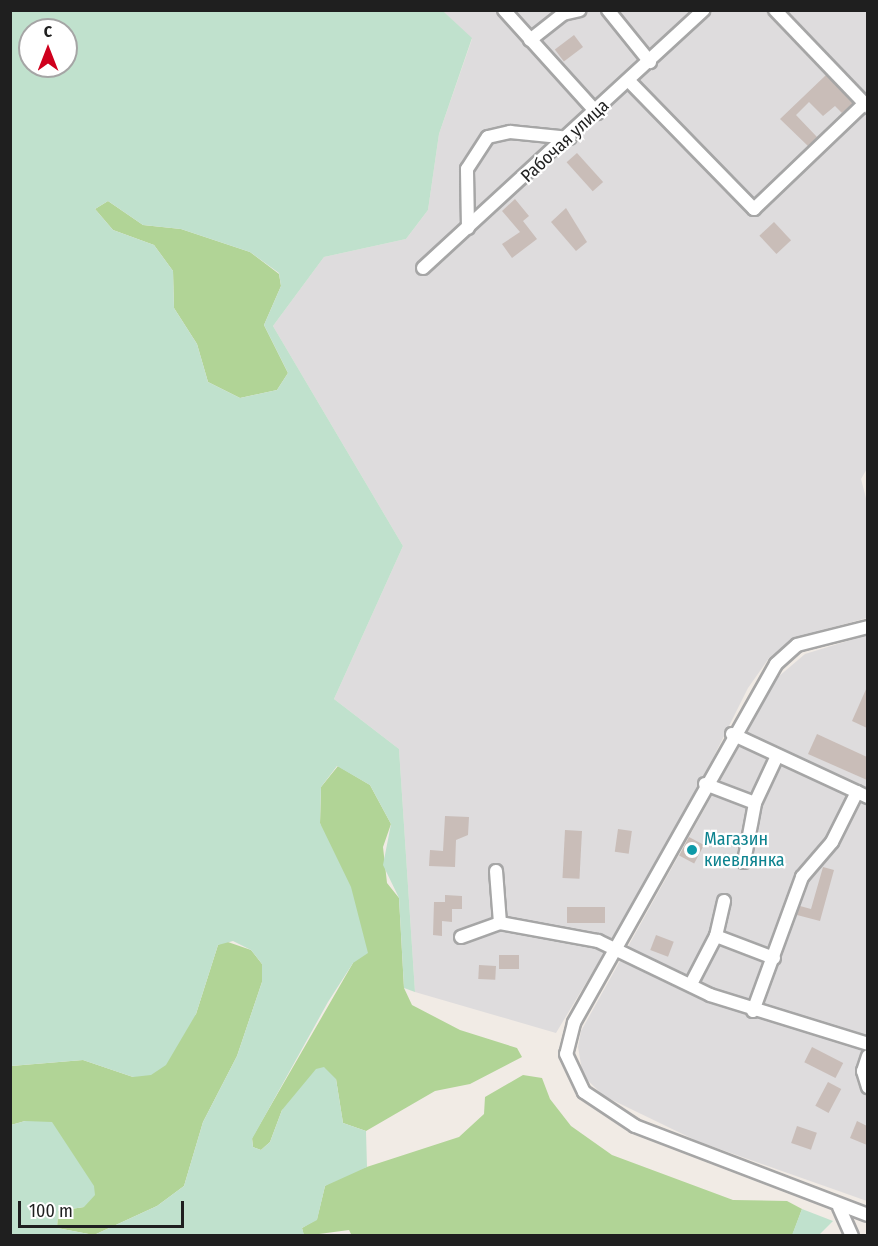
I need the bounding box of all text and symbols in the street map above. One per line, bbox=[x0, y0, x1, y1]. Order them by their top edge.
north arrow bbox=[18, 18, 78, 78]
text: С bbox=[44, 22, 52, 41]
street label: Рабочая улица bbox=[517, 95, 613, 187]
place label: Магазин киевлянка bbox=[704, 829, 785, 872]
marker: Магазин киевлянка bbox=[685, 843, 699, 857]
scale bar bbox=[21, 1189, 188, 1227]
text: 100 m bbox=[29, 1200, 73, 1222]

